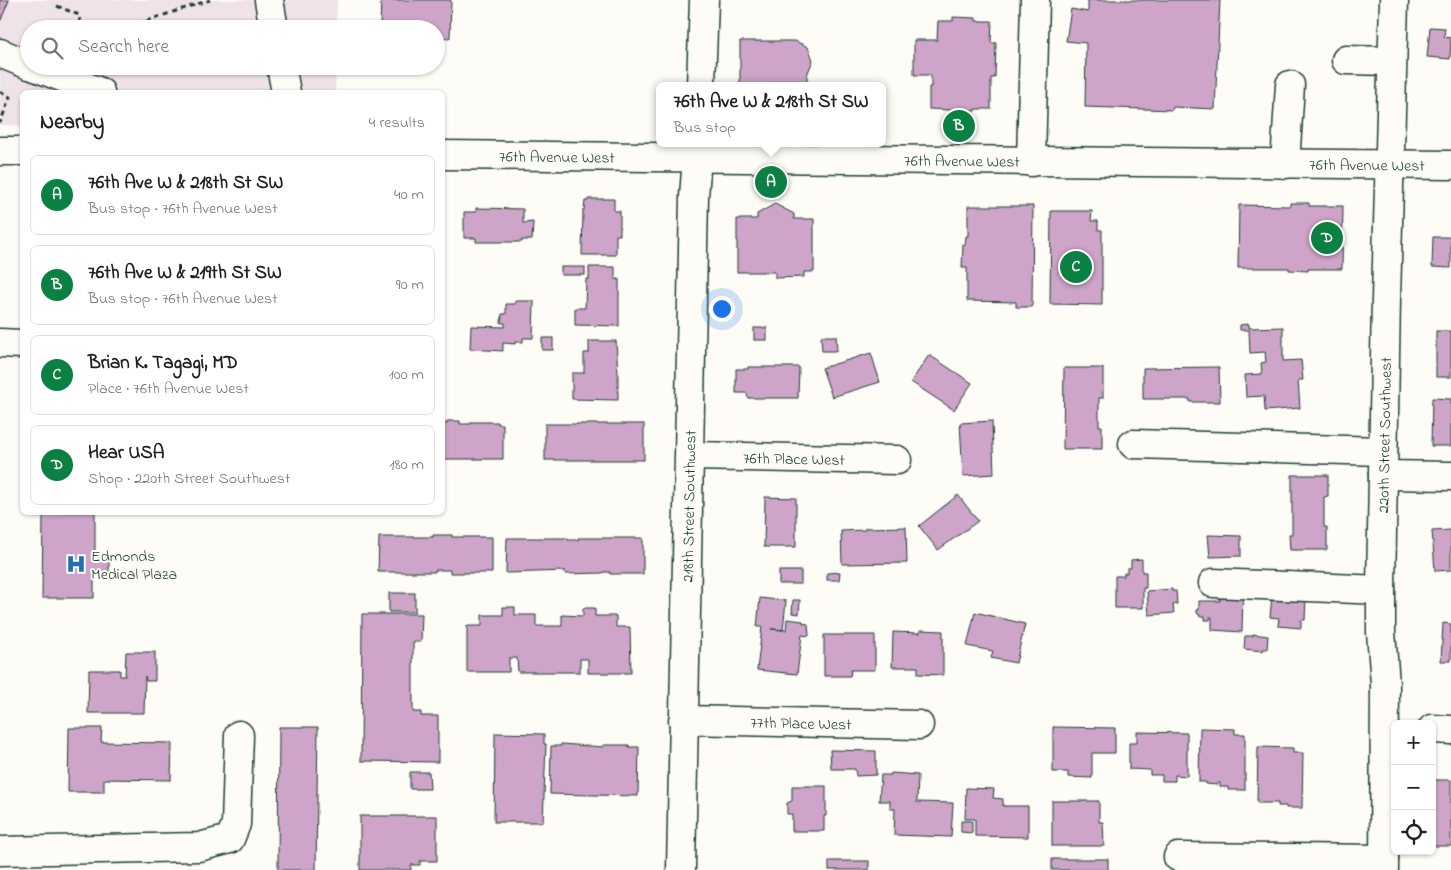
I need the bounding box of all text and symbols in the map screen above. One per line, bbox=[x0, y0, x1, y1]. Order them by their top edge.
search box bbox=[20, 20, 445, 75]
icon: search bbox=[38, 34, 66, 62]
text: Search here bbox=[78, 34, 169, 61]
popup bbox=[656, 82, 886, 147]
text: 76th Ave W & 218th St SW bbox=[673, 89, 869, 116]
pin: B bbox=[943, 107, 975, 145]
text: Nearby bbox=[40, 108, 104, 138]
text: 4 results bbox=[369, 111, 425, 135]
text: Bus stop bbox=[673, 116, 736, 140]
street label: 76th Avenue West bbox=[499, 146, 616, 171]
street label: 76th Avenue West bbox=[904, 150, 1021, 175]
street label: 76th Avenue West bbox=[1309, 154, 1425, 179]
pin: A bbox=[755, 163, 787, 201]
text: 76th Ave W & 218th St SW bbox=[88, 170, 283, 197]
text: A bbox=[52, 183, 62, 207]
text: 40 m bbox=[394, 183, 424, 207]
text: Bus stop · 76th Avenue West bbox=[88, 197, 278, 221]
pin: D bbox=[1311, 219, 1343, 257]
pin: C bbox=[1060, 248, 1092, 286]
text: 76th Ave W & 219th St SW bbox=[88, 260, 282, 287]
text: B bbox=[52, 273, 62, 297]
text: 90 m bbox=[396, 273, 424, 297]
text: Bus stop · 76th Avenue West bbox=[88, 287, 278, 311]
your location bbox=[709, 296, 735, 322]
text: Brian K. Tagagi, MD bbox=[88, 350, 238, 377]
street label: 220th Street Southwest bbox=[1372, 356, 1399, 513]
text: C bbox=[53, 363, 61, 387]
text: 100 m bbox=[389, 363, 424, 387]
text: Place · 76th Avenue West bbox=[88, 377, 249, 401]
street label: 218th Street Southwest bbox=[677, 429, 704, 583]
text: Hear USA bbox=[88, 440, 164, 467]
street label: 76th Place West bbox=[743, 447, 846, 473]
text: D bbox=[51, 453, 63, 477]
text: 180 m bbox=[390, 453, 424, 477]
text: Shop · 220th Street Southwest bbox=[88, 467, 290, 491]
place label: Edmonds Medical Plaza bbox=[91, 545, 177, 587]
hospital icon: Edmonds Medical Plaza bbox=[65, 553, 87, 575]
street label: 77th Place West bbox=[750, 711, 852, 738]
map controls bbox=[1391, 720, 1436, 855]
button: + bbox=[1391, 720, 1436, 765]
button: − bbox=[1391, 765, 1436, 810]
button: locate bbox=[1391, 810, 1436, 855]

